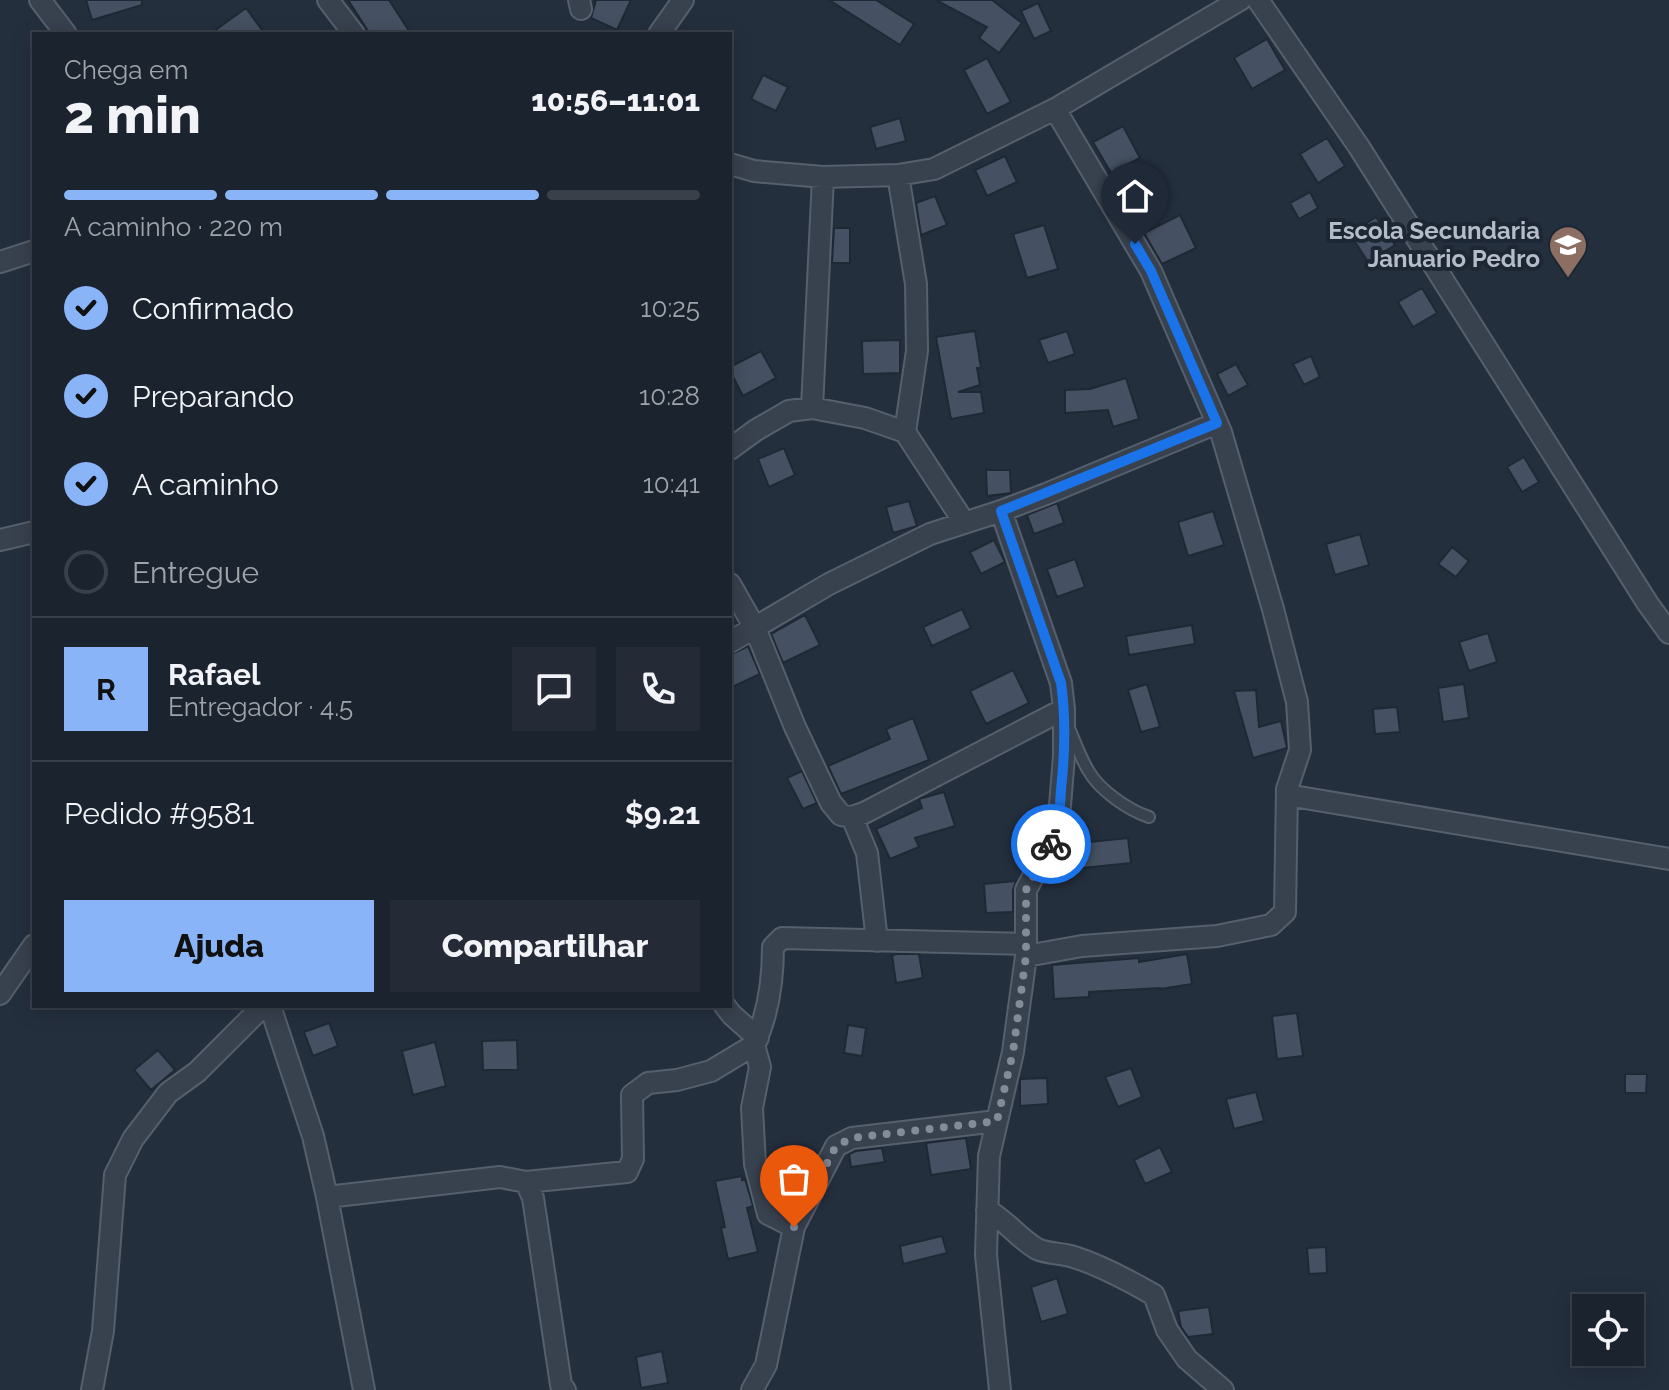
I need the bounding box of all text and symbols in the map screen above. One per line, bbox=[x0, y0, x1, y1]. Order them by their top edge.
text: Chega em bbox=[64, 55, 188, 85]
text: 10:56–11:01 bbox=[531, 83, 700, 118]
text: 2 min bbox=[64, 84, 201, 145]
pin bbox=[1101, 162, 1169, 244]
icon: home bbox=[1113, 174, 1157, 218]
text: A caminho · 220 m bbox=[64, 212, 283, 242]
place label: Escola Secundaria Januario Pedro bbox=[1328, 216, 1540, 273]
school or university icon: Escola Secundaria Januario Pedro bbox=[1547, 224, 1589, 279]
icon: check bbox=[64, 286, 108, 330]
text: Confirmado bbox=[132, 291, 294, 326]
text: 10:25 bbox=[640, 293, 700, 323]
icon: check bbox=[64, 374, 108, 418]
text: Preparando bbox=[132, 379, 294, 414]
text: 10:28 bbox=[639, 381, 700, 411]
icon: check bbox=[64, 462, 108, 506]
text: A caminho bbox=[132, 467, 279, 502]
text: 10:41 bbox=[643, 469, 700, 499]
text: Entregue bbox=[132, 555, 259, 590]
button: chat bbox=[512, 647, 596, 731]
button: phone bbox=[616, 647, 700, 731]
text: Rafael bbox=[168, 657, 261, 692]
text: R bbox=[96, 672, 116, 707]
text: Entregador · 4.5 bbox=[168, 692, 353, 722]
text: Pedido #9581 bbox=[64, 796, 254, 831]
text: $9.21 bbox=[625, 796, 700, 831]
courier bbox=[1011, 804, 1091, 884]
icon: bike bbox=[1029, 822, 1073, 866]
button: Ajuda bbox=[64, 900, 374, 992]
button: Compartilhar bbox=[390, 900, 700, 992]
pin bbox=[760, 1145, 828, 1227]
icon: bag bbox=[772, 1157, 816, 1201]
map controls bbox=[1572, 1294, 1644, 1366]
button: locate bbox=[1572, 1294, 1644, 1366]

